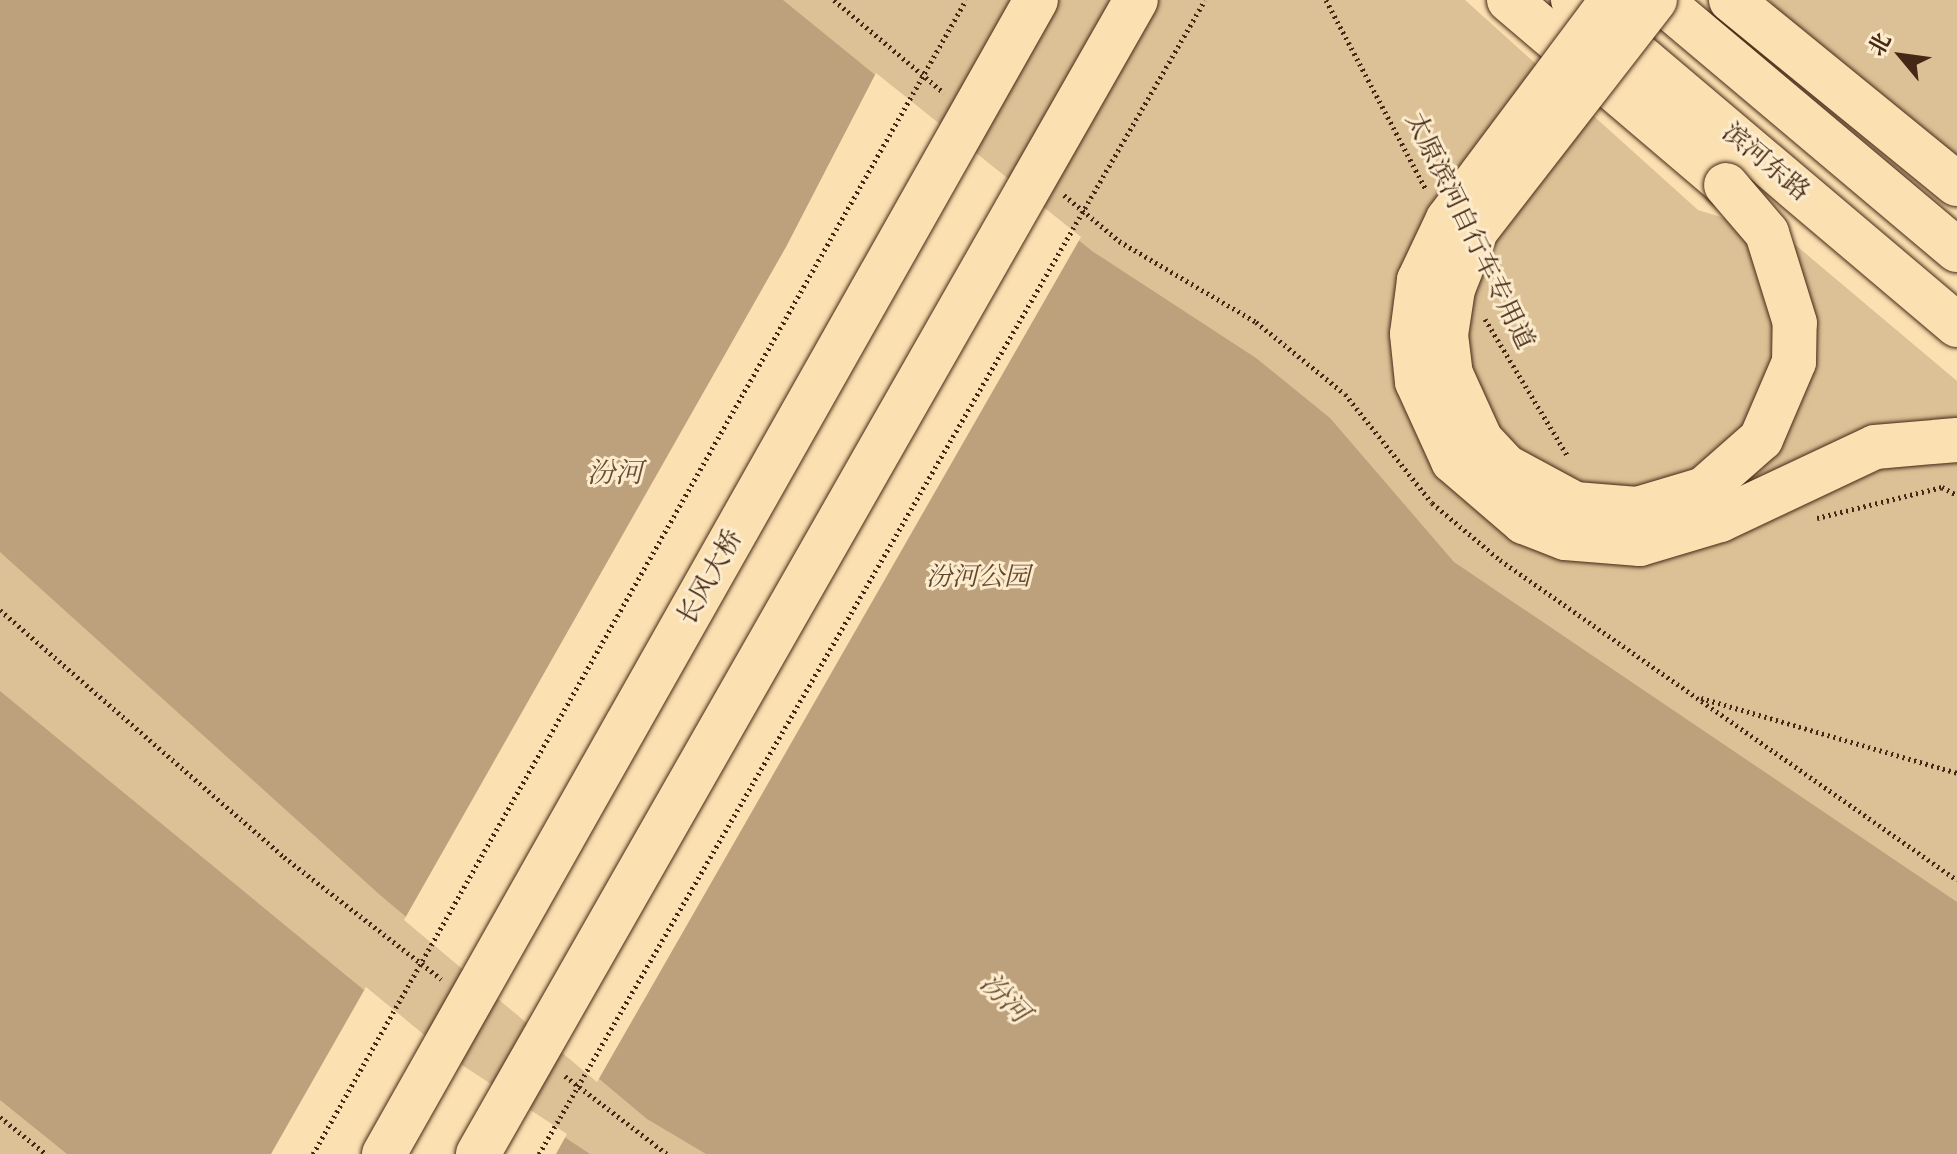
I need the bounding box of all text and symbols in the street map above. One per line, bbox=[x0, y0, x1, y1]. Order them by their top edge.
north arrow bbox=[1861, 16, 1941, 96]
text: 北 bbox=[1862, 27, 1898, 61]
street label: 太原滨河自行车专用道 bbox=[1399, 107, 1541, 355]
street label: 滨河东路 bbox=[1716, 117, 1816, 207]
water label: 汾河 bbox=[587, 456, 643, 490]
street label: 长风大桥 bbox=[671, 524, 749, 630]
park label: 汾河公园 bbox=[926, 561, 1030, 593]
water label: 汾河 bbox=[973, 966, 1037, 1030]

